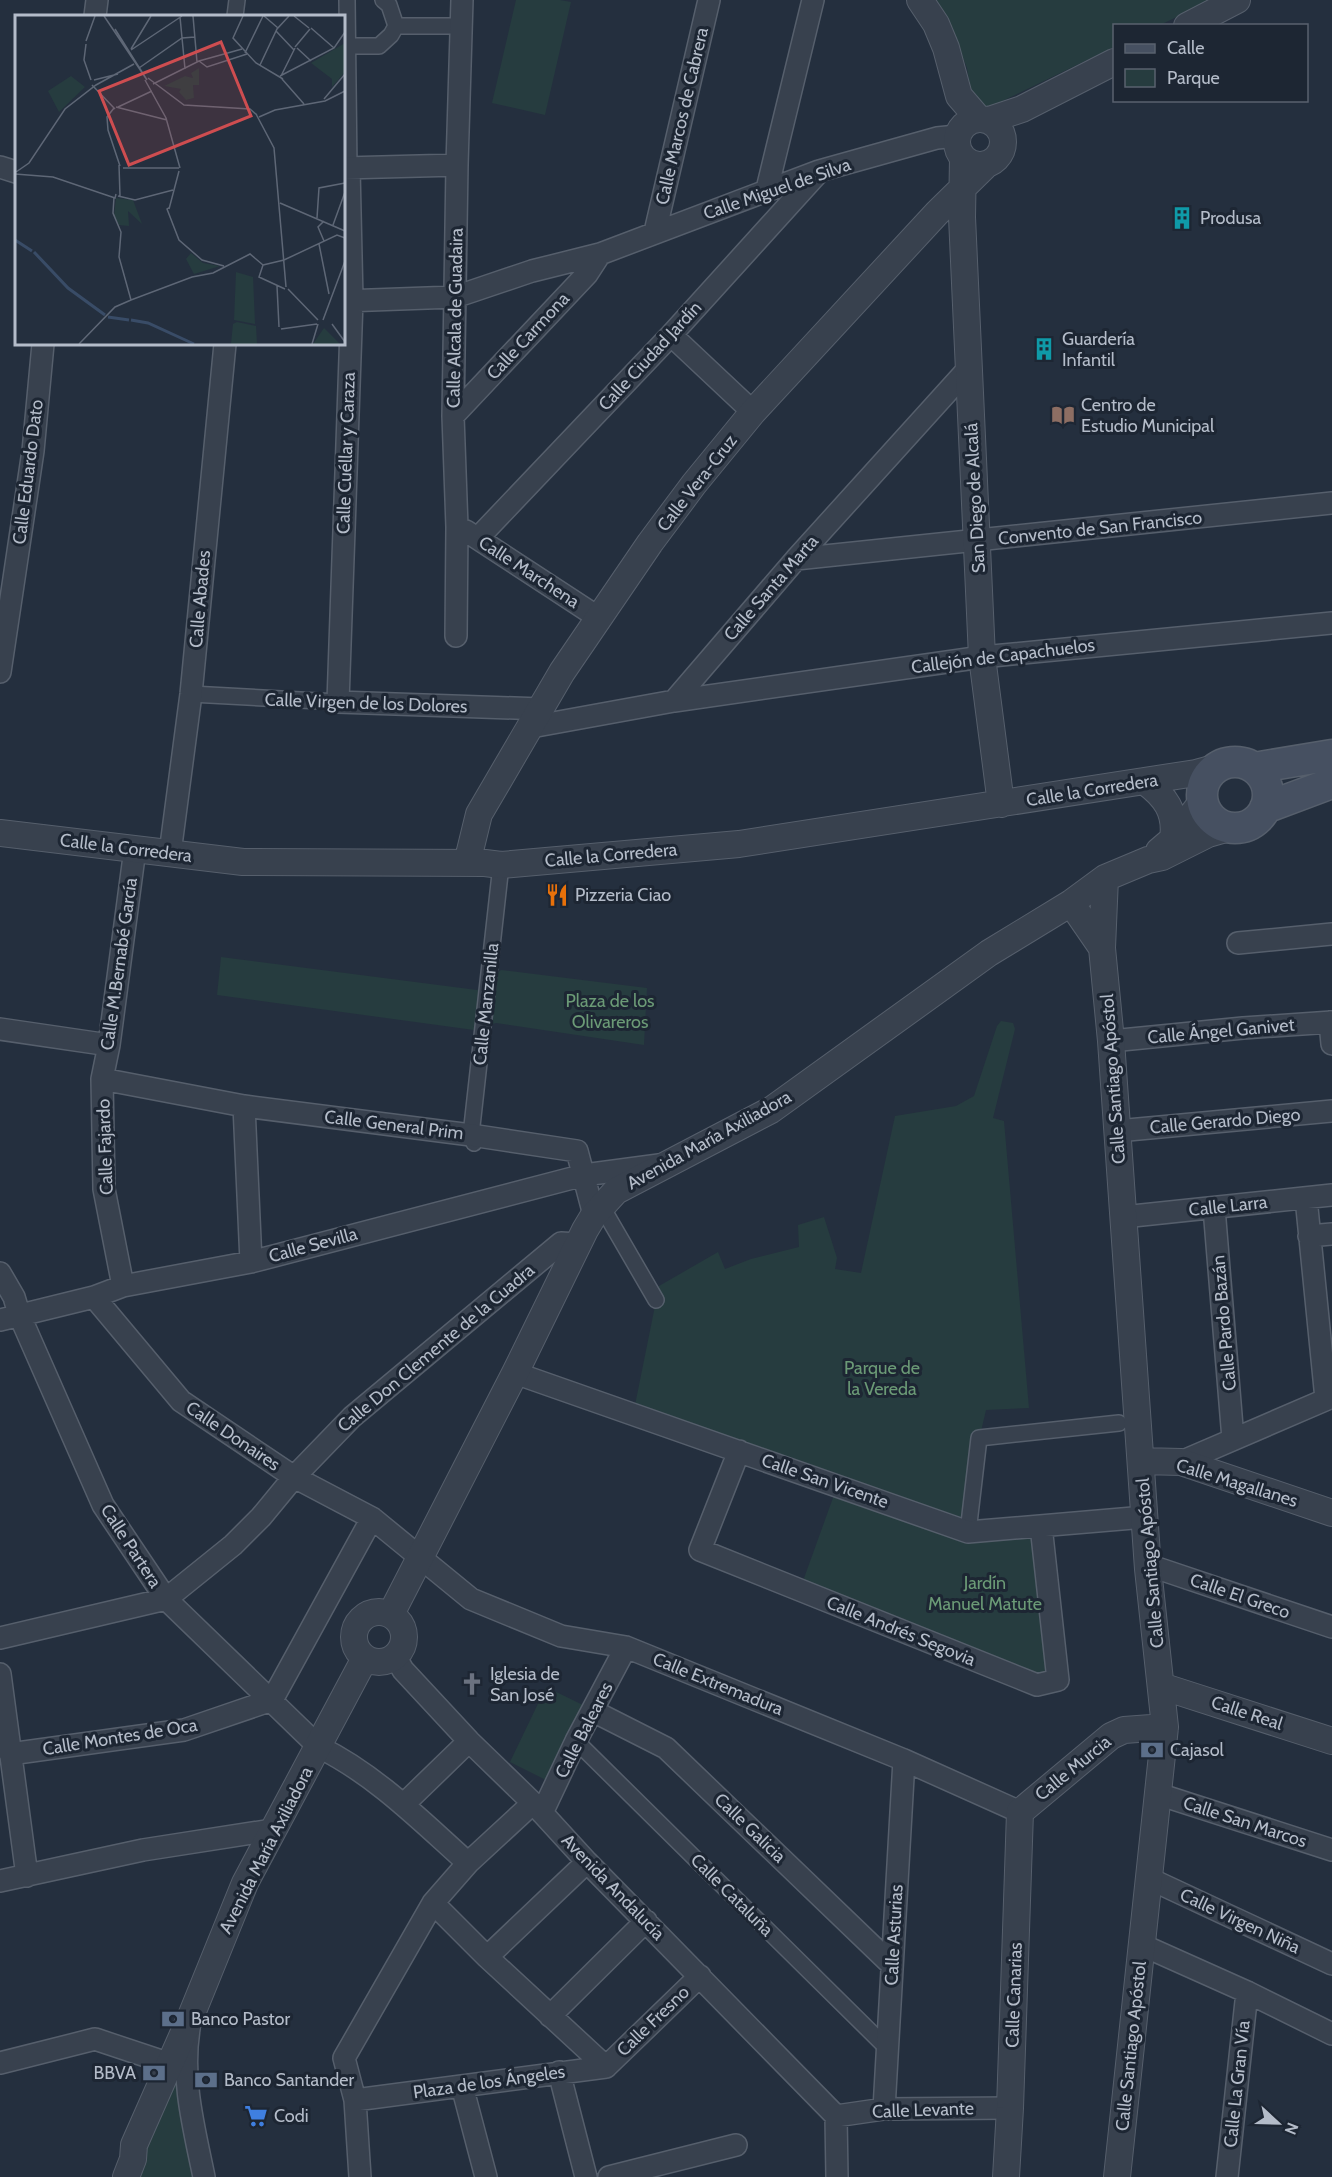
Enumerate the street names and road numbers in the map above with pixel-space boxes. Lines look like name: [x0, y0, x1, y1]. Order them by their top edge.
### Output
street label: Calle Marcos de Cabrera: [651, 25, 713, 207]
street label: Calle Miguel de Silva: [700, 153, 854, 225]
street label: Calle Alcala de Guadaira: [442, 227, 468, 408]
street label: Calle Carmona: [482, 288, 574, 384]
street label: Calle Ciudad Jardín: [594, 297, 706, 415]
street label: Calle Cuéllar y Caraza: [332, 371, 360, 534]
street label: Calle Eduardo Dato: [8, 398, 48, 546]
street label: San Diego de Alcalá: [960, 422, 990, 574]
street label: Calle Vera-Cruz: [652, 430, 742, 536]
street label: Convento de San Francisco: [997, 506, 1203, 550]
street label: Calle Santa Marta: [719, 530, 823, 645]
street label: Calle Marchena: [474, 531, 584, 613]
street label: Calle Abades: [185, 549, 215, 649]
street label: Callejón de Capachuelos: [910, 634, 1096, 678]
street label: Calle Virgen de los Dolores: [264, 688, 468, 718]
street label: Calle la Corredera: [1025, 769, 1160, 811]
street label: Calle la Corredera: [59, 829, 194, 867]
street label: Calle la Corredera: [544, 838, 678, 872]
street label: Calle M.Bernabé García: [96, 876, 142, 1052]
street label: Calle Manzanilla: [469, 941, 503, 1066]
street label: Calle Santiago Apóstol: [1096, 992, 1130, 1165]
street label: Calle Ángel Ganivet: [1147, 1014, 1295, 1048]
street label: Avenida María Axiliadora: [623, 1085, 795, 1194]
street label: Calle Fajardo: [92, 1098, 118, 1195]
street label: Calle Gerardo Diego: [1149, 1103, 1301, 1139]
street label: Calle General Prim: [323, 1106, 465, 1144]
street label: Calle Larra: [1188, 1191, 1269, 1221]
street label: Calle Sevilla: [266, 1223, 360, 1267]
street label: Calle Pardo Bazán: [1207, 1254, 1241, 1392]
street label: Calle Don Clemente de la Cuadra: [333, 1259, 539, 1437]
street label: Calle Donaires: [182, 1396, 284, 1476]
street label: Calle San Vicente: [759, 1449, 891, 1513]
street label: Calle Magallanes: [1174, 1454, 1300, 1512]
street label: Calle Santiago Apóstol: [1132, 1476, 1168, 1649]
street label: Calle Partera: [96, 1500, 166, 1592]
street label: Calle El Greco: [1187, 1569, 1293, 1623]
street label: Calle Andrés Segovia: [823, 1591, 979, 1671]
street label: Calle Extremadura: [650, 1648, 787, 1720]
street label: Calle Baleares: [550, 1678, 618, 1782]
street label: Calle Real: [1208, 1691, 1286, 1735]
street label: Calle Montes de Oca: [41, 1714, 199, 1760]
street label: Calle Murcia: [1031, 1730, 1116, 1805]
street label: Avenida María Axiliadora: [214, 1762, 318, 1937]
street label: Calle Galicia: [710, 1789, 791, 1868]
street label: Calle San Marcos: [1180, 1792, 1310, 1852]
street label: Avenida Andalucía: [557, 1829, 669, 1945]
street label: Calle Cataluña: [686, 1849, 778, 1941]
street label: Calle Asturias: [880, 1884, 908, 1986]
street label: Calle Virgen Niña: [1176, 1884, 1304, 1959]
street label: Calle Canarias: [1001, 1942, 1027, 2048]
street label: Calle Santiago Apóstol: [1111, 1959, 1151, 2132]
street label: Calle Fresno: [612, 1981, 694, 2061]
street label: Calle La Gran Vía: [1219, 2019, 1255, 2149]
street label: Plaza de los Ángeles: [412, 2060, 566, 2104]
street label: Calle Levante: [872, 2097, 974, 2123]

